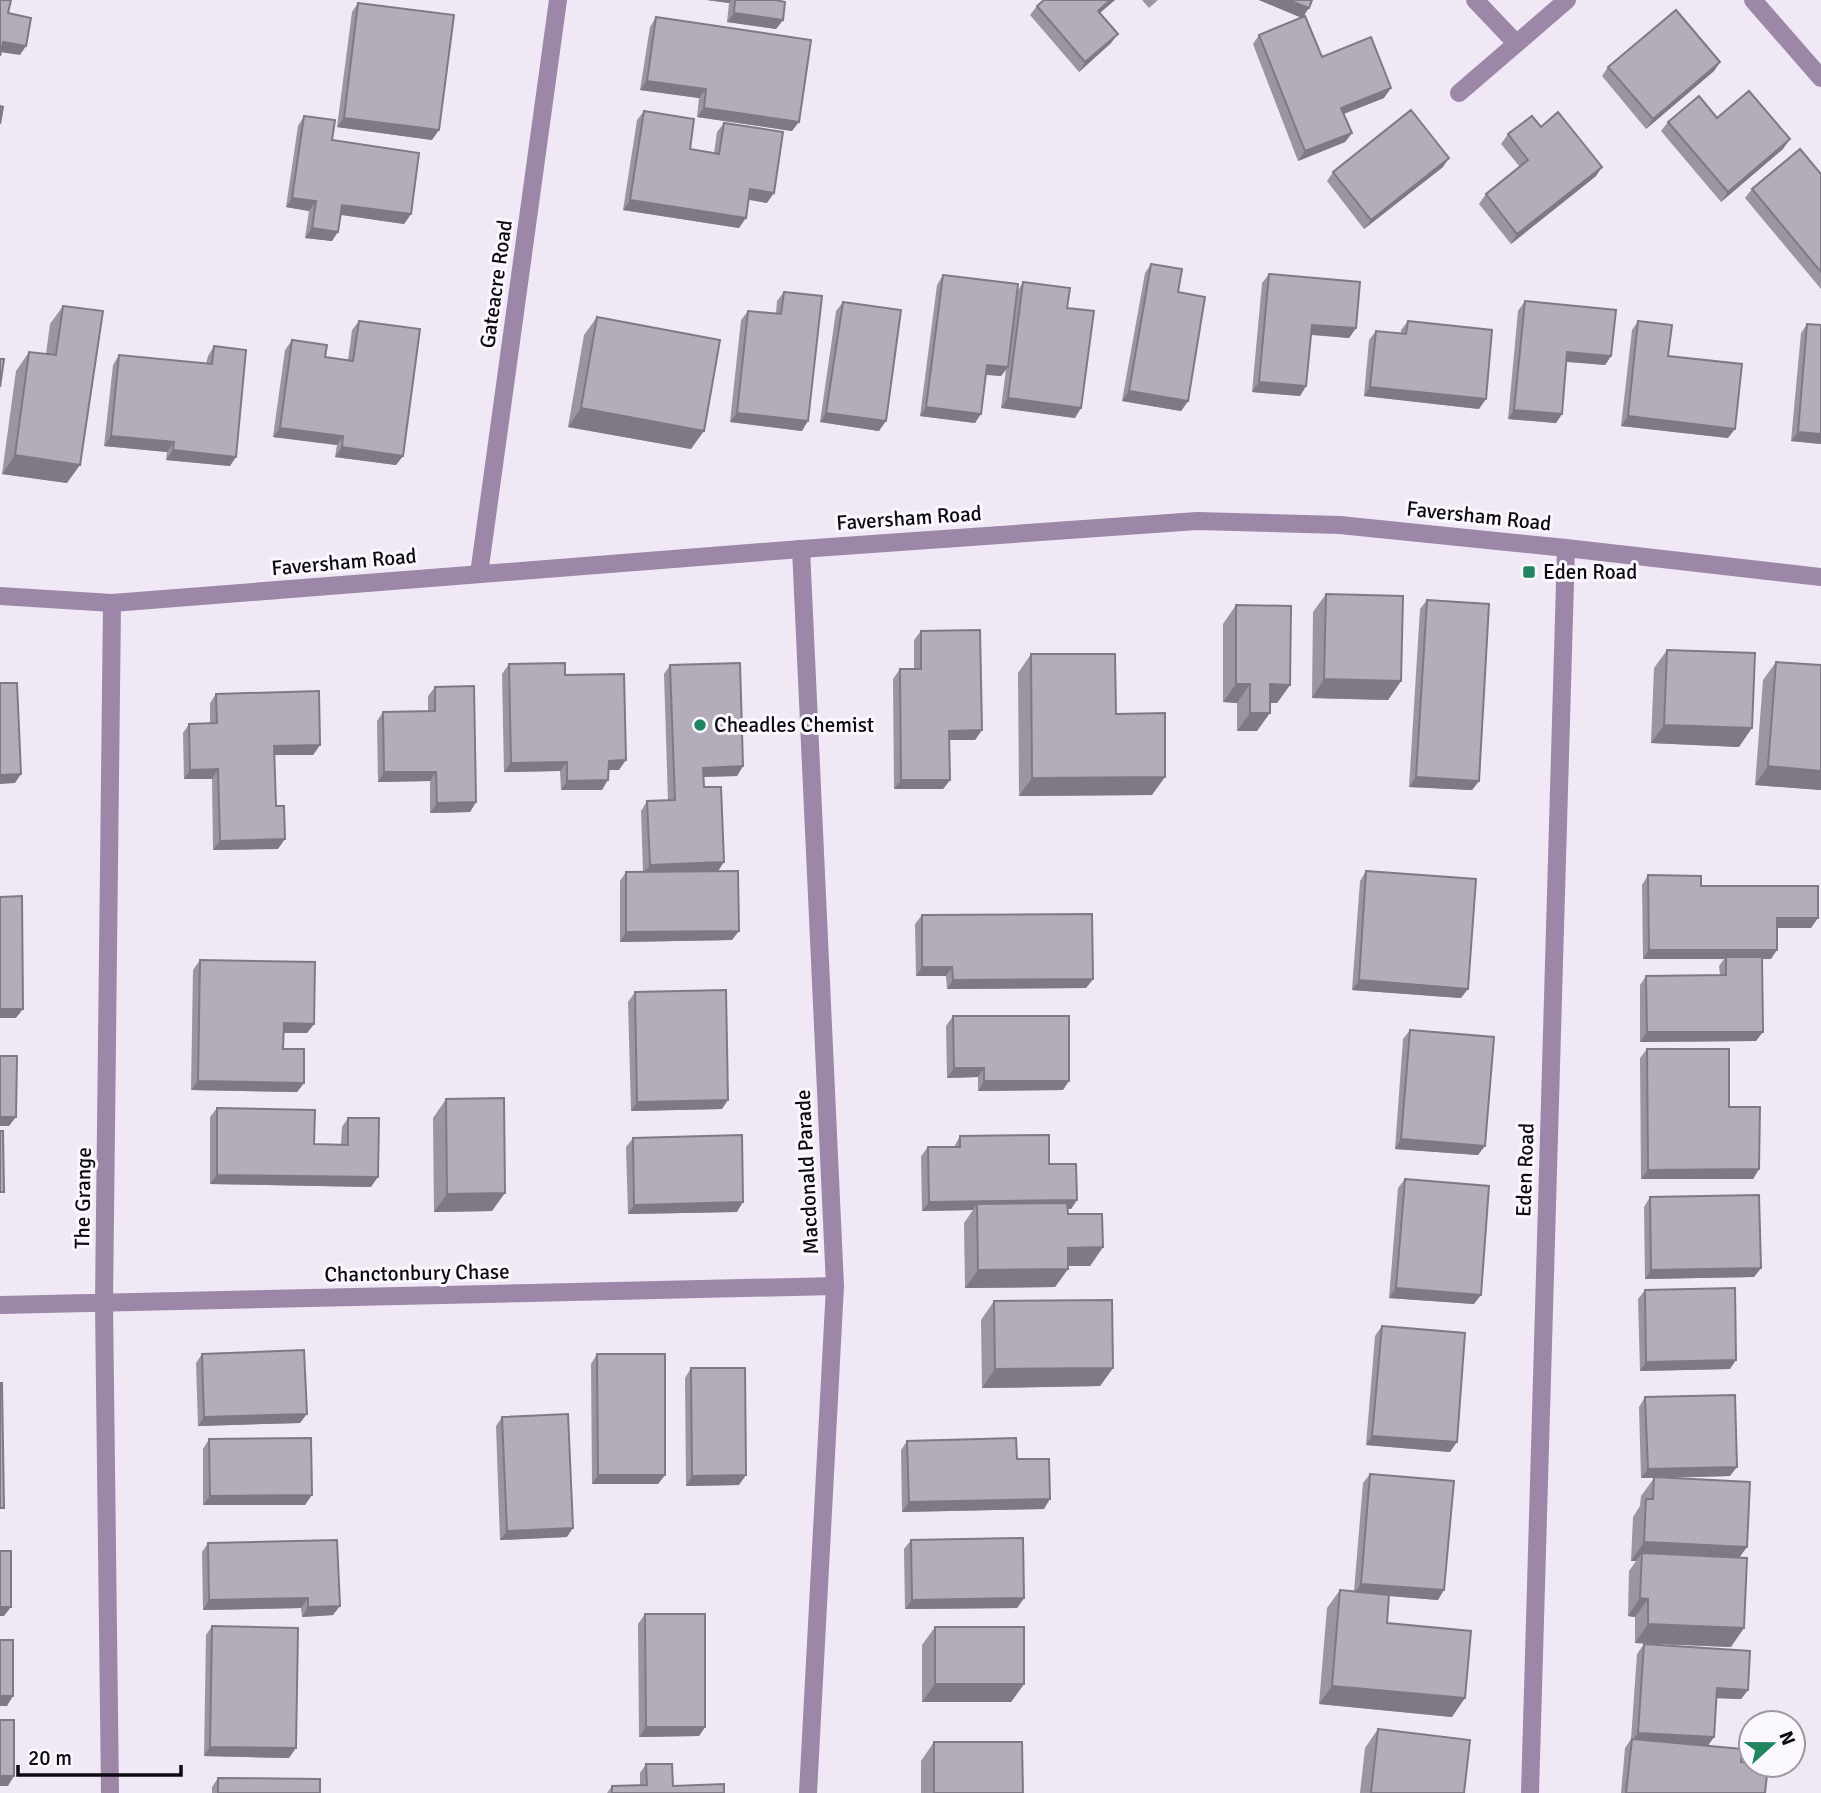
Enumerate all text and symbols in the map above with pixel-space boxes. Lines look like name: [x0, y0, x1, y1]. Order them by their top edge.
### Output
street label: Gateacre Road: [474, 218, 518, 350]
street label: Faversham Road: [1405, 495, 1553, 537]
street label: Faversham Road: [835, 500, 983, 536]
street label: Faversham Road: [270, 543, 418, 581]
place label: Eden Road: [1543, 559, 1637, 585]
marker: Eden Road: [1521, 564, 1537, 580]
place label: Cheadles Chemist: [714, 712, 874, 738]
marker: Cheadles Chemist: [692, 717, 708, 733]
street label: Macdonald Parade: [790, 1089, 824, 1255]
street label: Eden Road: [1510, 1122, 1540, 1218]
street label: The Grange: [69, 1147, 97, 1249]
street label: Chanctonbury Chase: [324, 1258, 510, 1288]
north arrow: [1737, 1709, 1807, 1779]
text: N: [1773, 1728, 1801, 1749]
scale bar: [18, 1734, 180, 1778]
text: 20 m: [28, 1745, 72, 1771]

